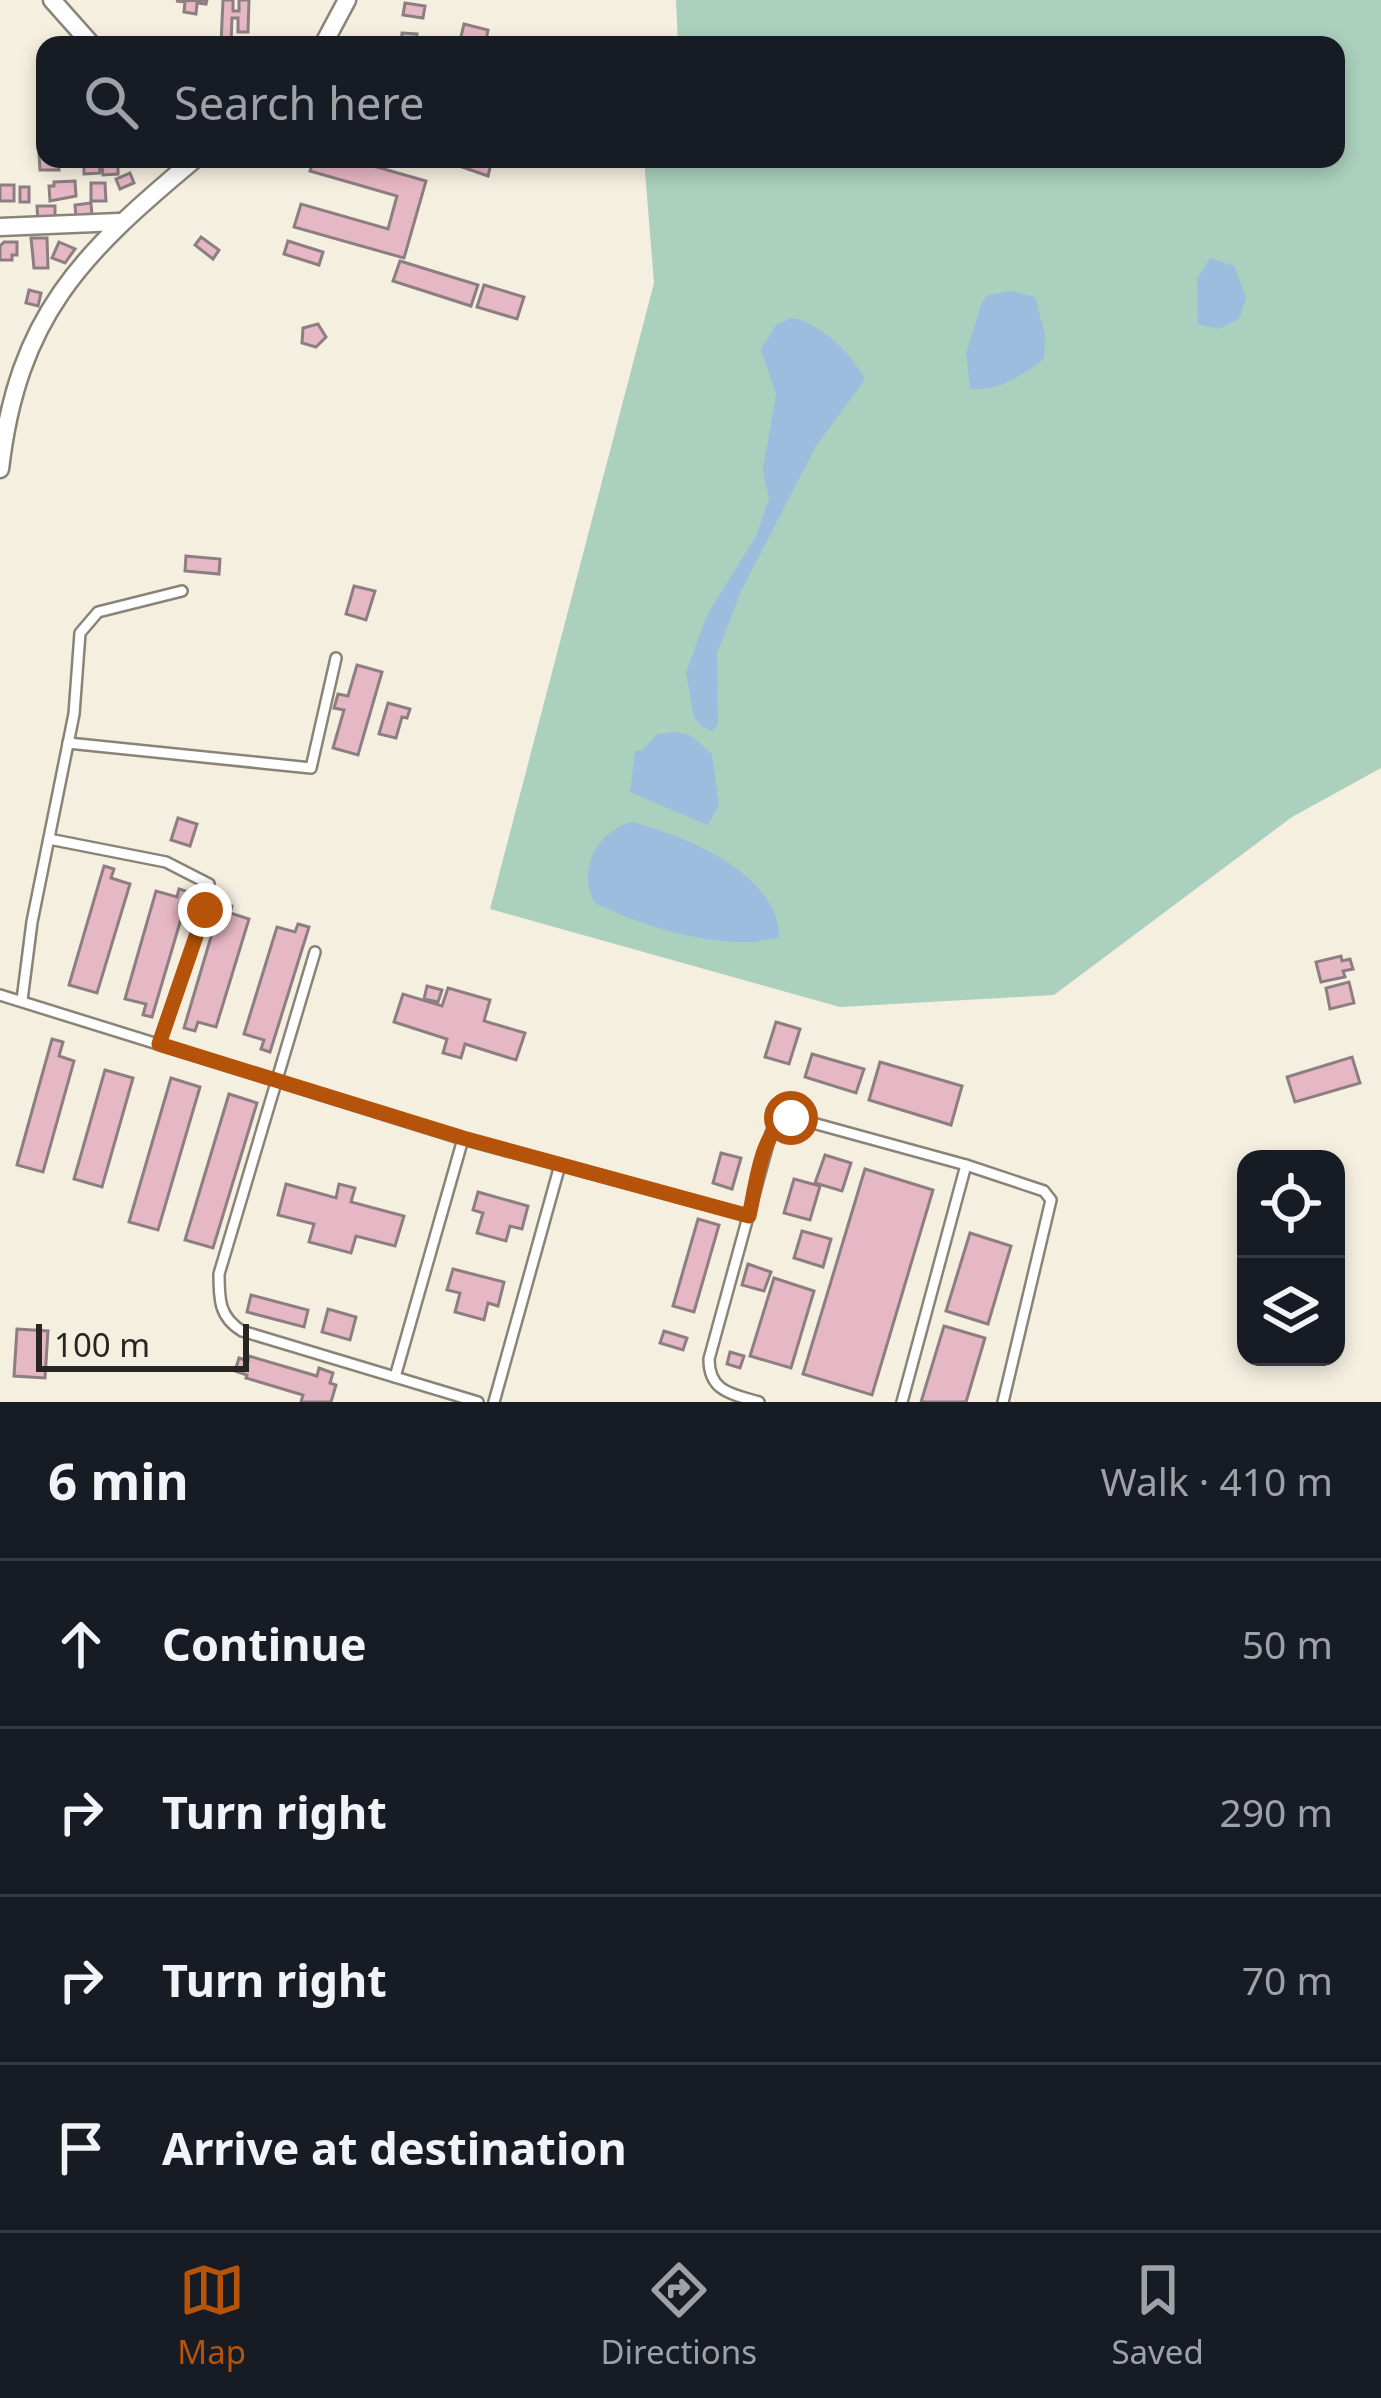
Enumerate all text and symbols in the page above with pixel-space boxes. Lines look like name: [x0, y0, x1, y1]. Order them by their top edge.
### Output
search box: [36, 36, 1345, 168]
icon: search: [78, 69, 144, 135]
text: Search here: [174, 72, 424, 133]
route end: [178, 883, 232, 937]
route start: [764, 1091, 818, 1145]
map controls: [1237, 1150, 1345, 1366]
button: locate: [1237, 1150, 1345, 1258]
button: layers: [1237, 1258, 1345, 1366]
scale bar: [36, 1318, 249, 1371]
text: 100 m: [54, 1322, 150, 1367]
text: 6 min: [48, 1445, 189, 1515]
text: Walk · 410 m: [1100, 1454, 1333, 1507]
icon: ahead: [48, 1611, 114, 1677]
text: Continue: [162, 1613, 367, 1674]
text: 50 m: [1242, 1617, 1333, 1670]
icon: right: [48, 1779, 114, 1845]
text: Turn right: [162, 1781, 387, 1842]
text: 290 m: [1219, 1785, 1333, 1838]
icon: right: [48, 1947, 114, 2013]
text: Turn right: [162, 1949, 387, 2010]
text: 70 m: [1242, 1953, 1333, 2006]
icon: arrive: [48, 2115, 114, 2181]
text: Arrive at destination: [162, 2117, 627, 2178]
tab: Map: [177, 2257, 246, 2374]
tab: Directions: [600, 2257, 757, 2374]
tab: Saved: [1111, 2257, 1204, 2374]

